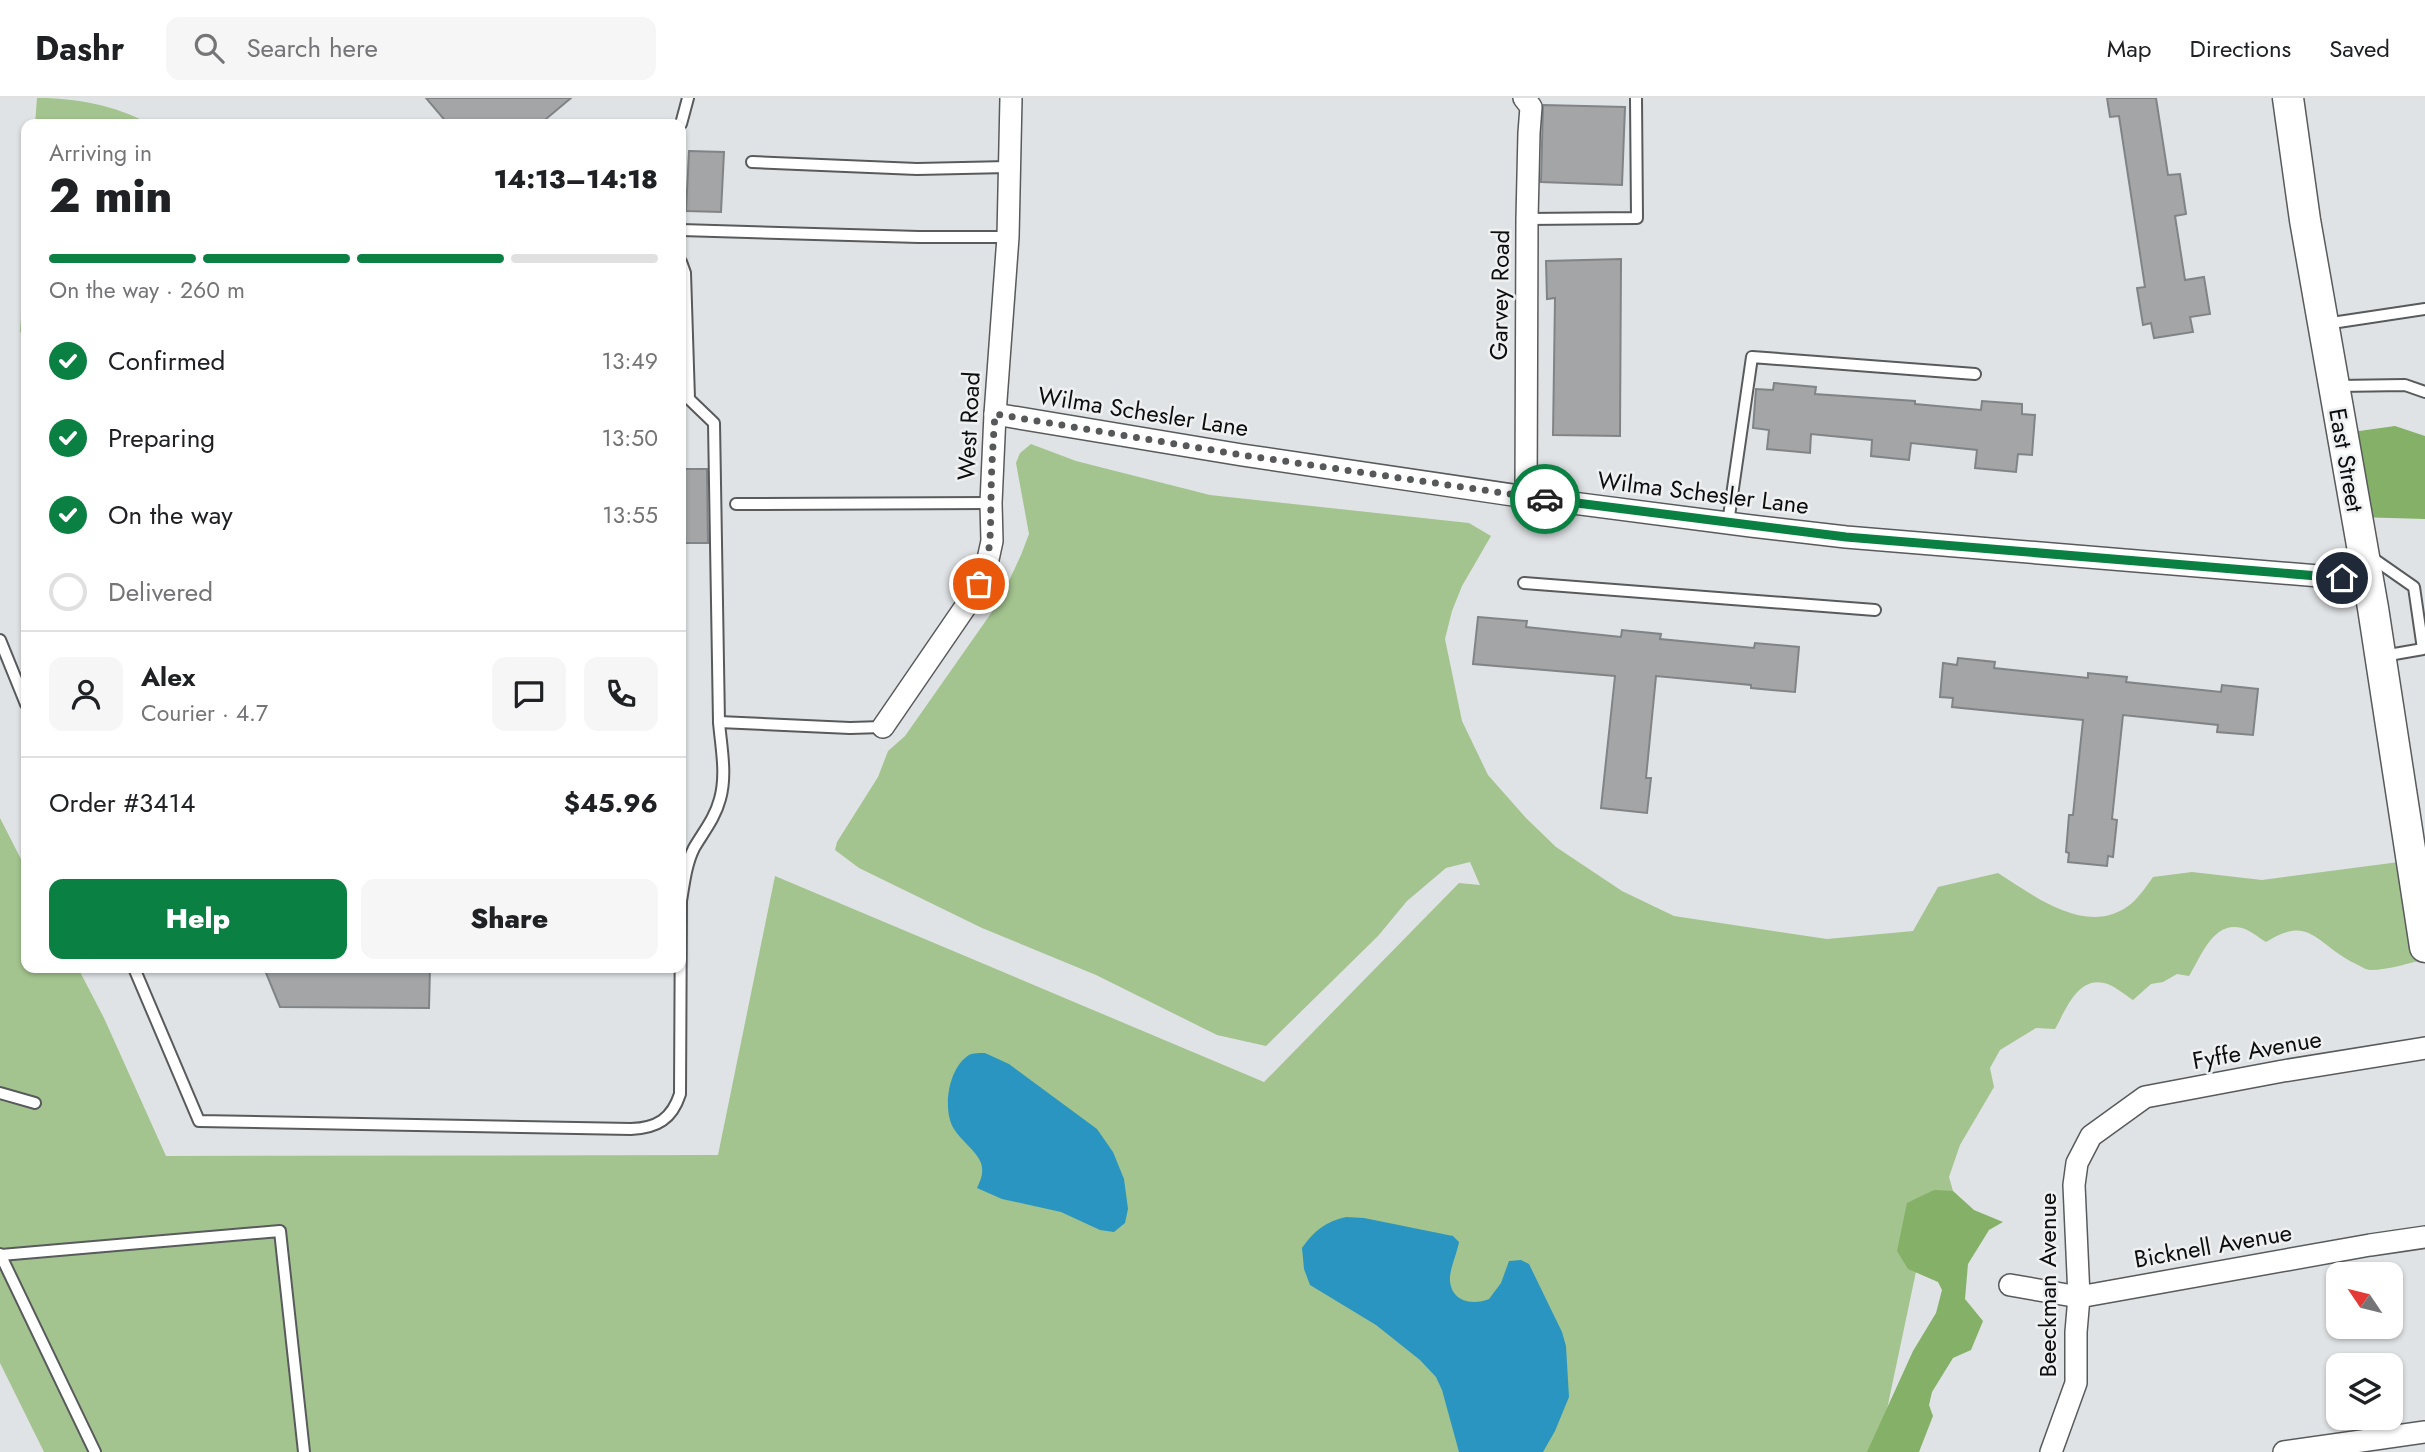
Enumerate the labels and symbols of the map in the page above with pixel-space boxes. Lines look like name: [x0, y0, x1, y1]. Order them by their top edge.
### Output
street label: Garvey Road: [1481, 229, 1518, 361]
street label: West Road: [948, 371, 989, 481]
street label: Wilma Schesler Lane: [1035, 378, 1251, 445]
street label: East Street: [2320, 405, 2373, 515]
street label: Wilma Schesler Lane: [1595, 462, 1811, 523]
courier: [1510, 464, 1580, 534]
pin: [2312, 548, 2372, 608]
pin: [949, 554, 1009, 614]
street label: Fyffe Avenue: [2190, 1021, 2324, 1078]
street label: Beeckman Avenue: [2030, 1193, 2065, 1377]
street label: Bicknell Avenue: [2131, 1214, 2295, 1277]
north arrow: [2326, 1262, 2403, 1339]

